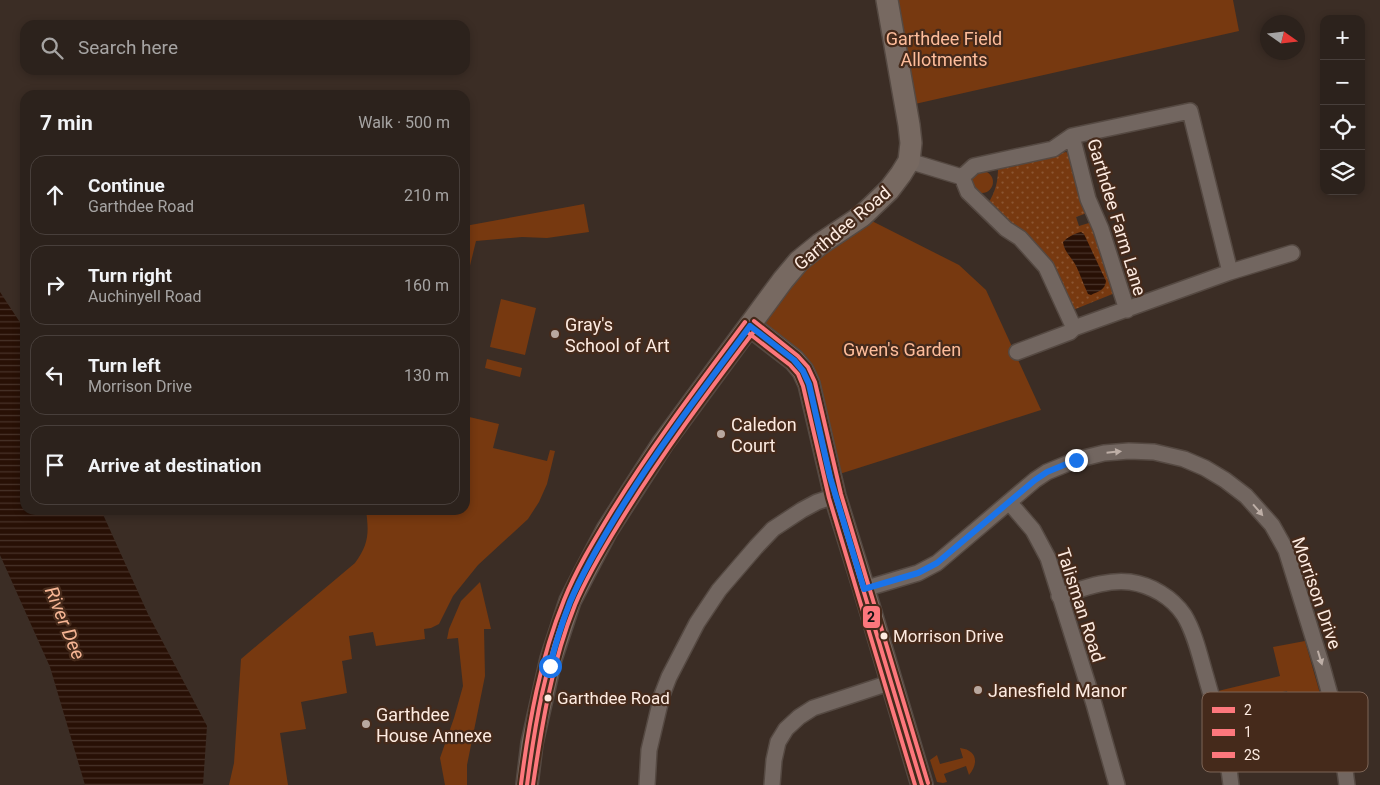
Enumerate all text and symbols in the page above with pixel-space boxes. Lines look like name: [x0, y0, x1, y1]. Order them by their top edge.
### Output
north arrow: [1260, 15, 1305, 60]
map controls: [1320, 15, 1365, 195]
button: +: [1320, 15, 1365, 60]
search box: [20, 20, 470, 75]
park label: Garthdee Field Allotments: [886, 28, 1002, 70]
icon: search: [38, 34, 66, 62]
text: Search here: [78, 36, 178, 59]
button: −: [1320, 60, 1365, 105]
button: locate: [1320, 105, 1365, 150]
text: 7 min: [40, 111, 93, 135]
text: Walk · 500 m: [358, 113, 450, 132]
street label: Garthdee Farm Lane: [1083, 136, 1151, 298]
button: layers: [1320, 150, 1365, 195]
text: Continue: [88, 174, 165, 197]
icon: ahead: [41, 181, 69, 209]
street label: Garthdee Road: [790, 182, 894, 274]
text: 210 m: [404, 186, 449, 205]
text: Garthdee Road: [88, 197, 194, 216]
text: Turn right: [88, 264, 172, 287]
icon: right: [41, 271, 69, 299]
text: 160 m: [404, 276, 449, 295]
text: Auchinyell Road: [88, 287, 202, 306]
place label: Gray's School of Art: [565, 314, 670, 356]
marker: Gray's School of Art: [549, 328, 561, 340]
park label: Gwen's Garden: [843, 339, 961, 360]
text: Turn left: [88, 354, 161, 377]
icon: left: [41, 361, 69, 389]
text: 130 m: [404, 366, 449, 385]
text: Morrison Drive: [88, 377, 192, 396]
place label: Caledon Court: [731, 414, 797, 456]
marker: Caledon Court: [715, 428, 727, 440]
one-way arrow: [1106, 448, 1122, 456]
route end: [1065, 449, 1088, 472]
icon: arrive: [41, 451, 69, 479]
text: Arrive at destination: [88, 454, 261, 477]
one-way arrow: [1253, 503, 1264, 516]
street label: Morrison Drive: [1288, 534, 1346, 652]
street label: Talisman Road: [1053, 545, 1109, 665]
water label: River Dee: [40, 583, 90, 663]
line badge: 2: [862, 605, 881, 629]
text: 2: [867, 609, 875, 625]
place label: Morrison Drive: [893, 626, 1003, 646]
marker: Morrison Drive: [879, 631, 889, 641]
one-way arrow: [1317, 651, 1325, 666]
route start: [539, 655, 562, 678]
place label: Janesfield Manor: [988, 680, 1127, 701]
marker: Janesfield Manor: [972, 684, 984, 696]
place label: Garthdee Road: [557, 688, 670, 708]
legend: [1202, 692, 1368, 772]
marker: Garthdee Road: [543, 693, 553, 703]
text: 2: [1244, 702, 1252, 718]
place label: Garthdee House Annexe: [376, 704, 492, 746]
marker: Garthdee House Annexe: [360, 718, 372, 730]
text: 1: [1244, 724, 1252, 740]
text: 2S: [1244, 747, 1260, 763]

